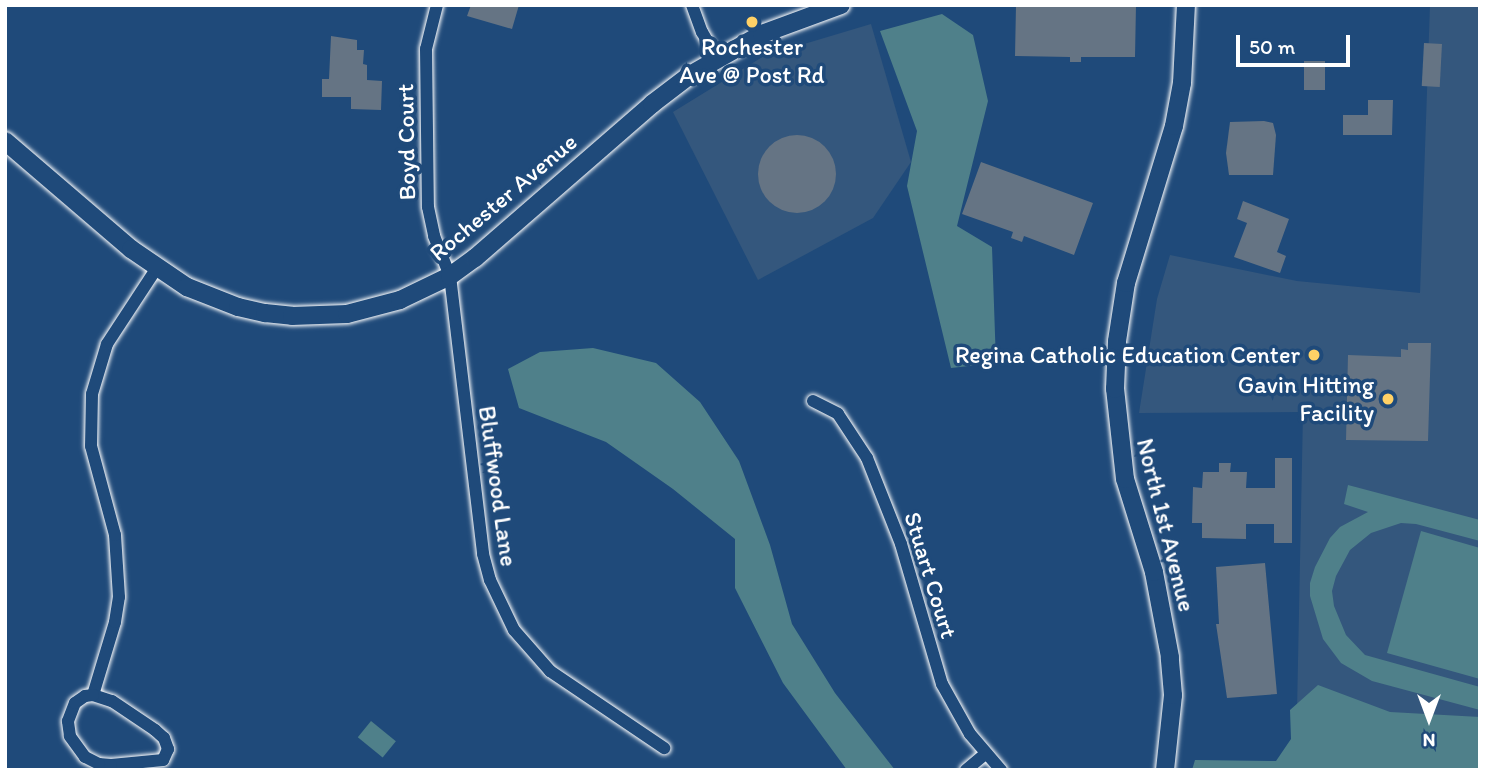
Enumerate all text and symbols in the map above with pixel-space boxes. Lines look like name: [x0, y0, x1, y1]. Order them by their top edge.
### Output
marker: Rochester Ave @ Post Rd: [744, 14, 760, 30]
scale bar: [1240, 21, 1354, 65]
place label: Rochester Ave @ Post Rd: [680, 33, 824, 89]
text: 50 m: [1249, 34, 1295, 59]
street label: Boyd Court: [391, 83, 421, 201]
street label: Rochester Avenue: [424, 127, 582, 267]
place label: Regina Catholic Education Center: [955, 341, 1300, 369]
marker: Regina Catholic Education Center: [1306, 347, 1322, 363]
place label: Gavin Hitting Facility: [1238, 371, 1374, 427]
marker: Gavin Hitting Facility: [1380, 391, 1396, 407]
street label: Bluffwood Lane: [472, 404, 524, 568]
street label: North 1st Avenue: [1131, 436, 1201, 614]
street label: Stuart Court: [898, 508, 964, 642]
north arrow: [1394, 684, 1464, 754]
text: N: [1423, 729, 1435, 752]

